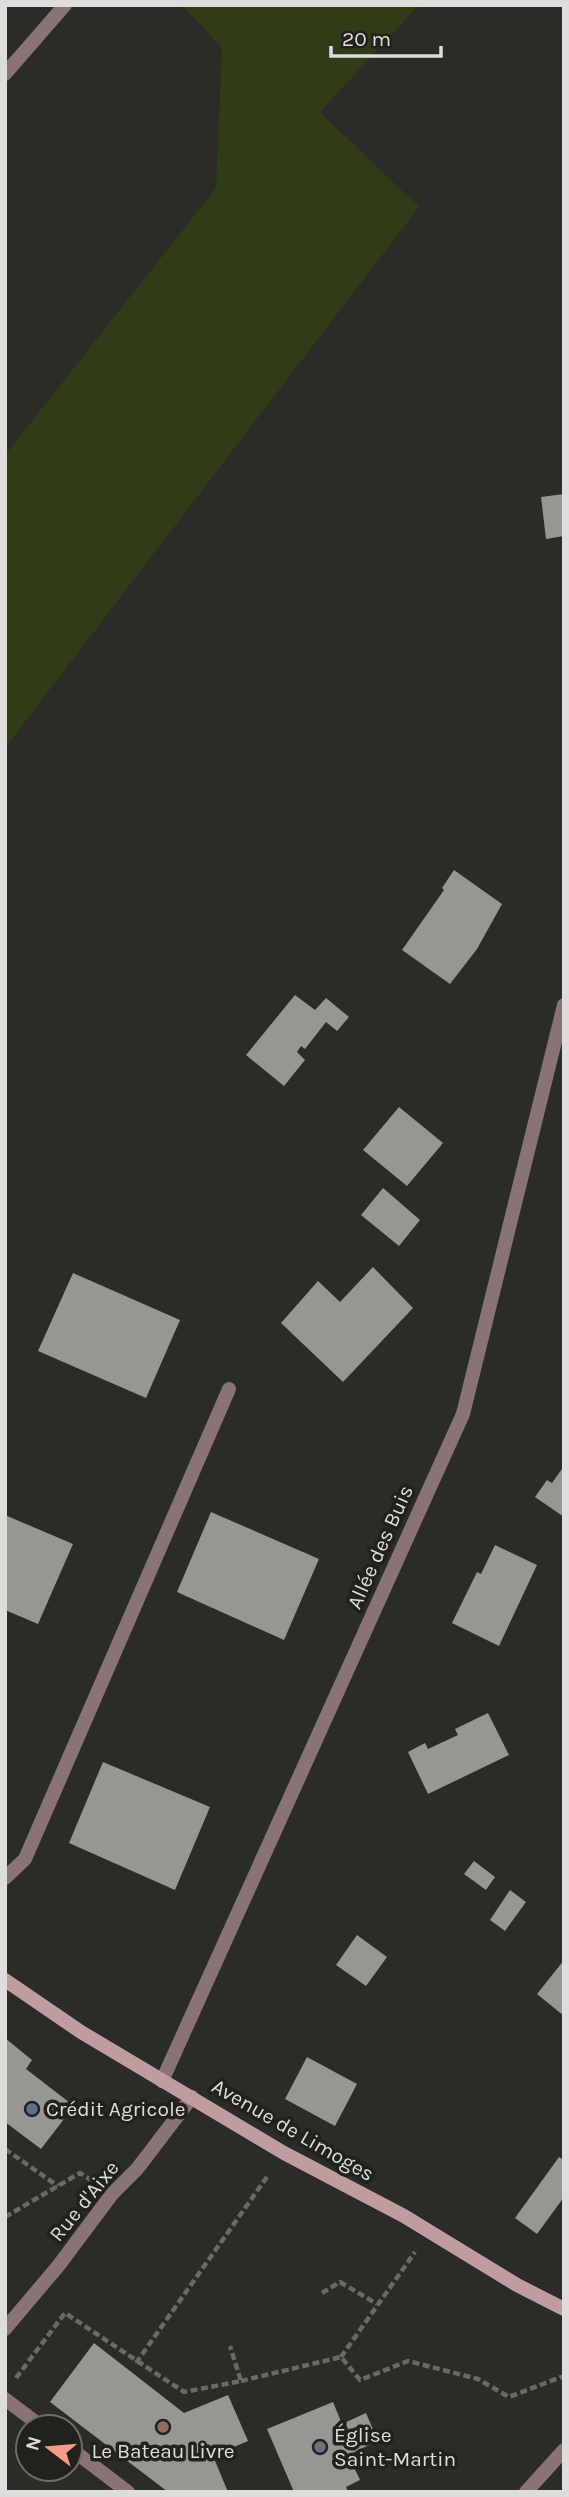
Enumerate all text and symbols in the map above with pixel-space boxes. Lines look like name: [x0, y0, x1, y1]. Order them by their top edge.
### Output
scale bar: [331, 14, 441, 58]
text: 20 m: [342, 27, 391, 51]
street label: Allée des Buis: [342, 1482, 418, 1612]
street label: Avenue de Limoges: [208, 2074, 378, 2186]
place label: Crédit Agricole: [46, 2097, 186, 2121]
marker: Crédit Agricole: [24, 2101, 40, 2117]
street label: Rue d'Aixe: [44, 2156, 124, 2246]
north arrow: [14, 2413, 84, 2483]
marker: Le Bateau Livre: [155, 2419, 171, 2435]
place label: Église Saint-Martin: [334, 2423, 456, 2471]
text: N: [21, 2434, 46, 2453]
place label: Le Bateau Livre: [91, 2439, 235, 2463]
marker: Église Saint-Martin: [312, 2439, 328, 2455]

